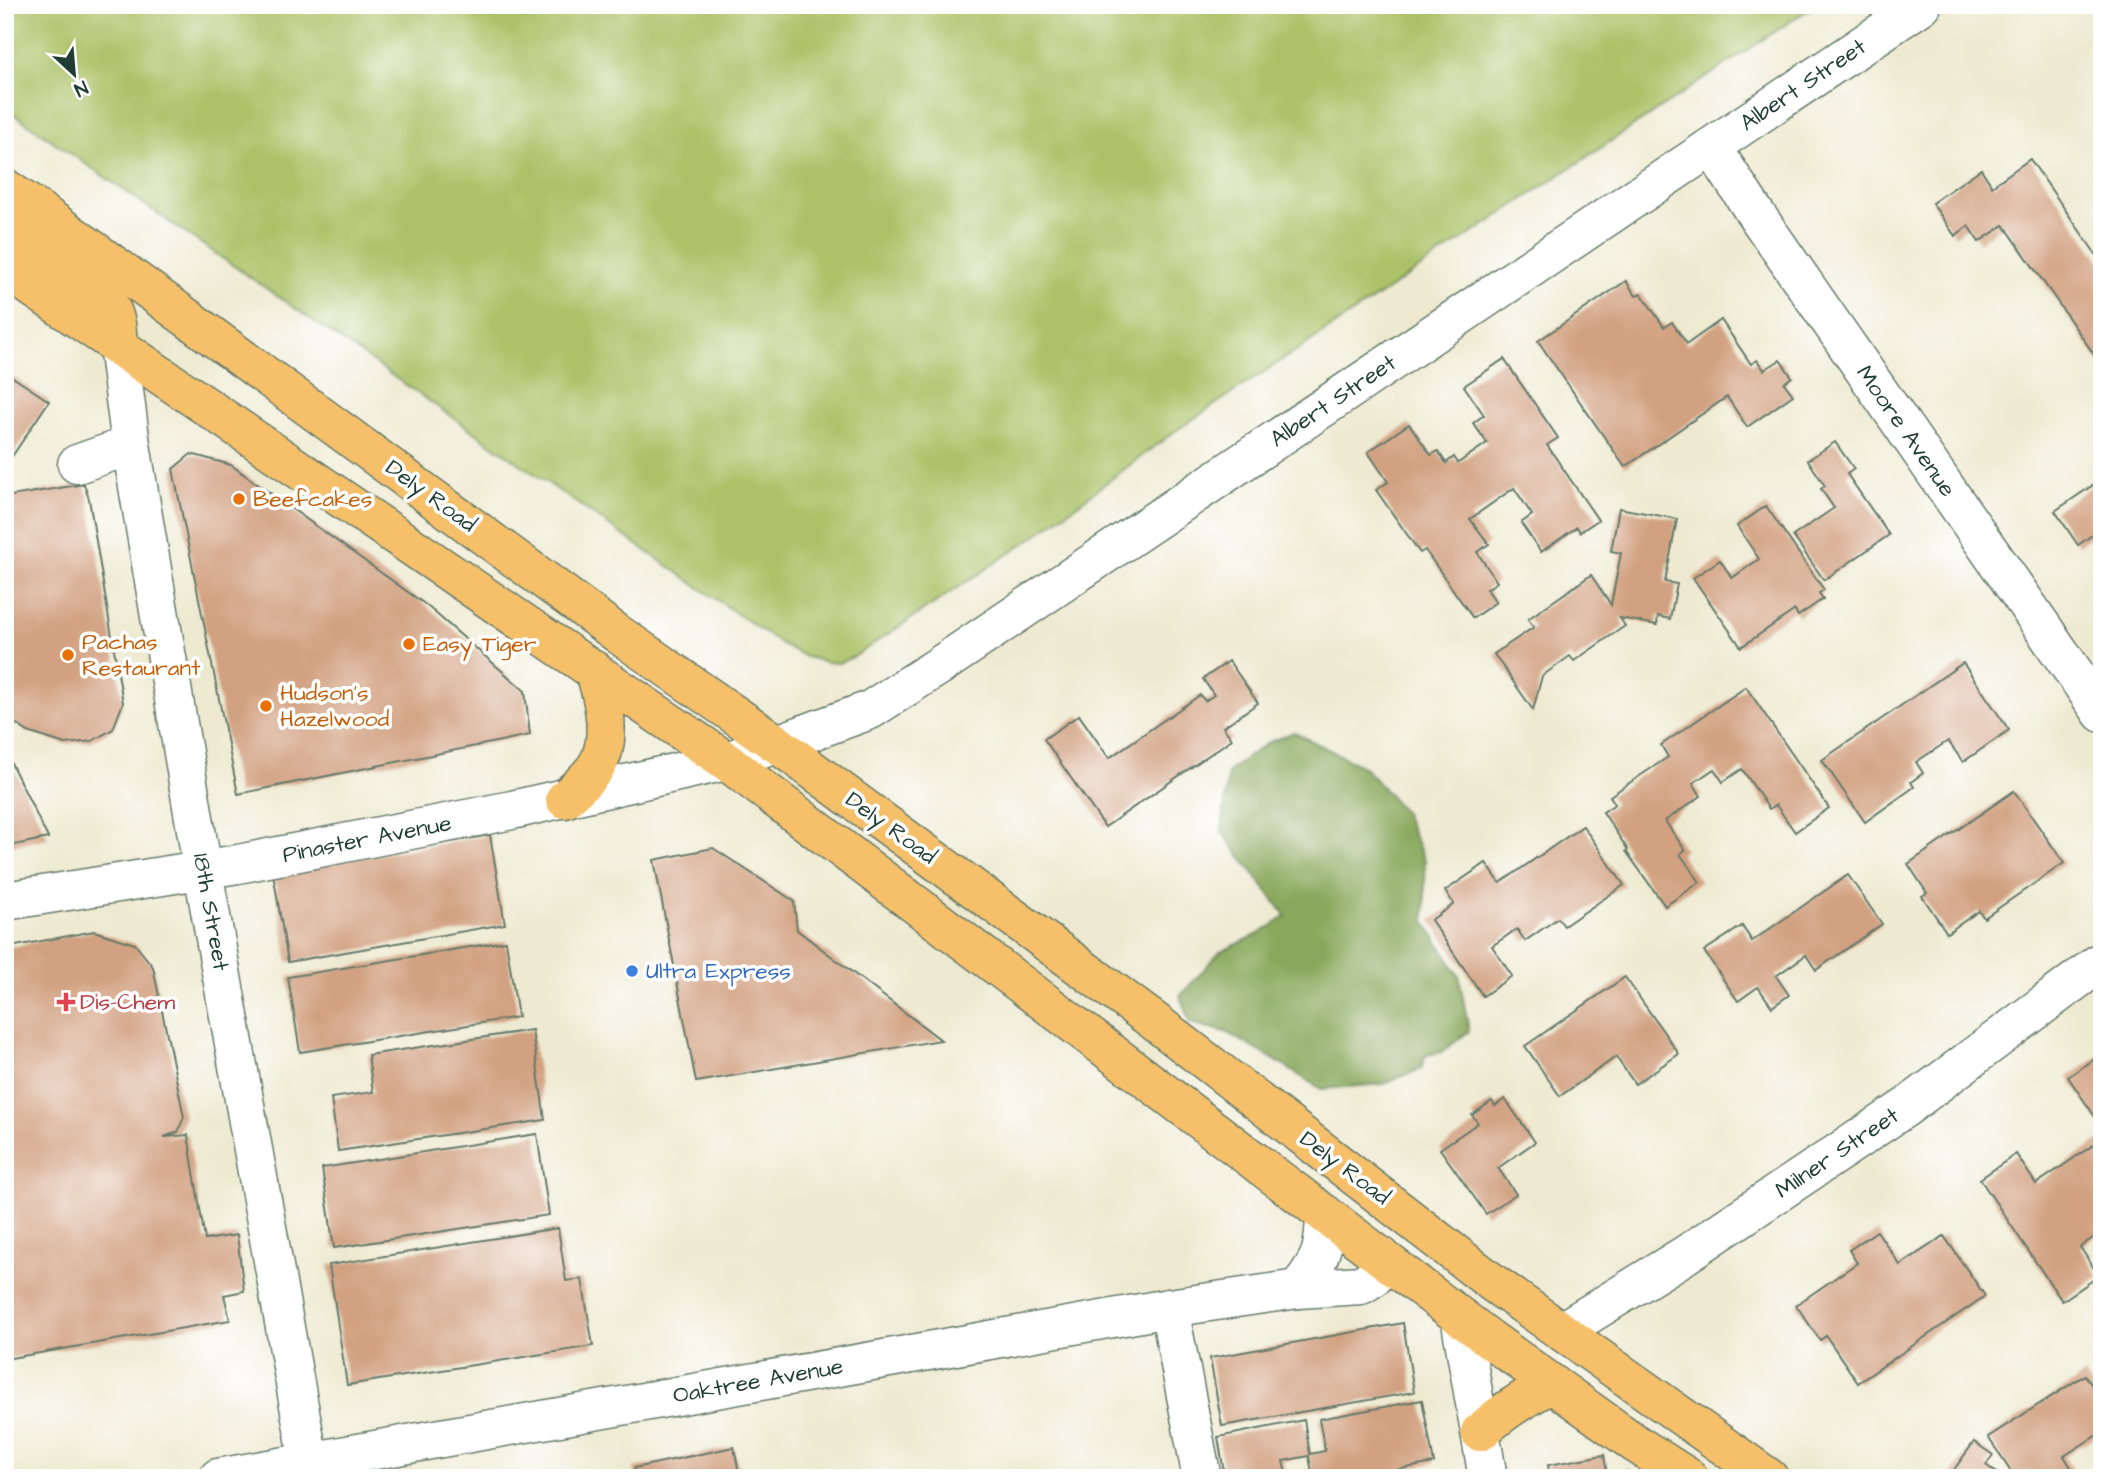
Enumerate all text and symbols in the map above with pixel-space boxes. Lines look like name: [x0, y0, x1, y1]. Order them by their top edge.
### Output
street label: Albert Street: [1734, 31, 1873, 139]
north arrow: [38, 38, 108, 108]
text: N: [69, 73, 92, 103]
street label: Albert Street: [1264, 347, 1403, 455]
street label: Moore Avenue: [1849, 359, 1963, 503]
street label: Dely Road: [378, 452, 483, 541]
place label: Beefcakes: [253, 483, 372, 515]
marker: Beefcakes: [231, 491, 247, 507]
place label: Pachas Restaurant: [82, 626, 201, 684]
place label: Easy Tiger: [423, 628, 537, 661]
marker: Easy Tiger: [401, 636, 417, 652]
marker: Pachas Restaurant: [60, 647, 76, 663]
place label: Hudson's Hazelwood: [280, 677, 390, 735]
marker: Hudson's Hazelwood: [258, 698, 274, 714]
street label: Dely Road: [838, 784, 943, 873]
street label: Pinaster Avenue: [280, 807, 454, 871]
street label: 18th Street: [185, 851, 237, 974]
place label: Ultra Express: [646, 955, 791, 987]
marker: Ultra Express: [624, 963, 640, 979]
place label: Dis-Chem: [80, 986, 175, 1018]
marker: Dis-Chem: [58, 994, 74, 1010]
street label: Milner Street: [1769, 1099, 1906, 1206]
street label: Dely Road: [1293, 1123, 1397, 1213]
street label: Oaktree Avenue: [670, 1350, 846, 1412]

